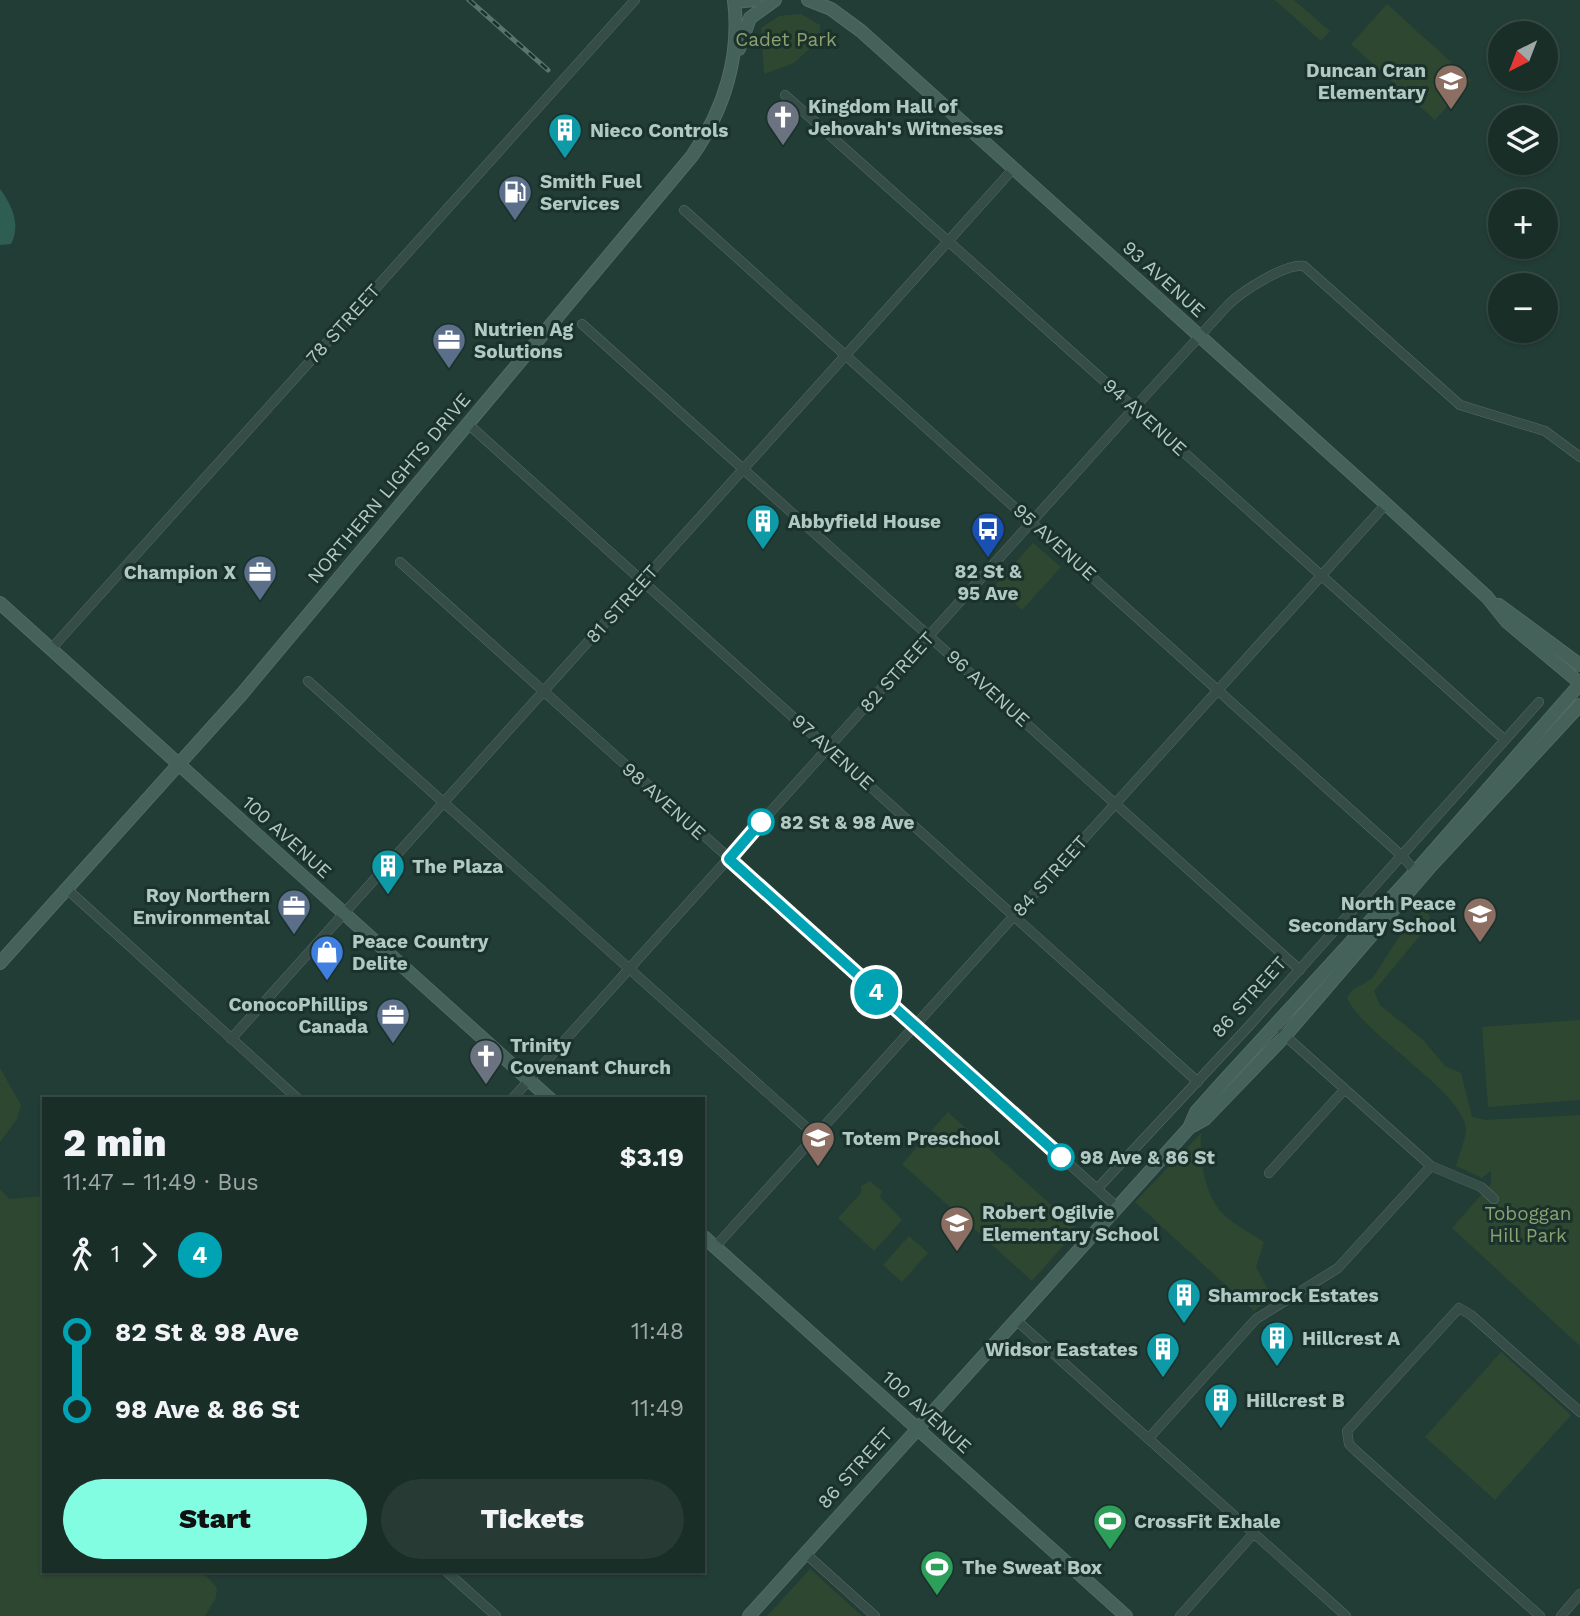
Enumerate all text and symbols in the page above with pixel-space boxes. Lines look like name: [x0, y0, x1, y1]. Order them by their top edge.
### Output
north arrow: [1488, 21, 1558, 91]
map controls: [1488, 21, 1558, 343]
park label: Cadet Park: [735, 28, 837, 51]
place label: Duncan Cran Elementary: [1306, 59, 1426, 104]
school or university icon: Duncan Cran Elementary: [1432, 62, 1470, 111]
place label: Kingdom Hall of Jehovah's Witnesses: [808, 95, 1003, 140]
church icon: Kingdom Hall of Jehovah's Witnesses: [764, 98, 802, 147]
button: layers: [1488, 105, 1558, 175]
building icon: Nieco Controls: [546, 111, 584, 160]
place label: Nieco Controls: [590, 119, 728, 142]
place label: Smith Fuel Services: [540, 170, 642, 215]
fuel station icon: Smith Fuel Services: [496, 173, 534, 222]
button: +: [1488, 189, 1558, 259]
street label: 93 AVENUE: [1118, 236, 1210, 322]
button: −: [1488, 273, 1558, 343]
street label: 78 STREET: [301, 279, 385, 369]
place label: Nutrien Ag Solutions: [474, 318, 573, 363]
office icon: Nutrien Ag Solutions: [430, 321, 468, 370]
street label: 94 AVENUE: [1099, 374, 1191, 460]
street label: NORTHERN LIGHTS DRIVE: [303, 388, 475, 588]
street label: 95 AVENUE: [1009, 499, 1101, 585]
building icon: Abbyfield House: [744, 502, 782, 551]
place label: Abbyfield House: [788, 510, 941, 533]
bus stop icon: 82 St & 95 Ave: [969, 510, 1007, 559]
office icon: Champion X: [241, 553, 279, 602]
street label: 81 STREET: [581, 560, 663, 648]
place label: 82 St & 95 Ave: [955, 560, 1022, 605]
place label: Champion X: [124, 561, 236, 584]
street label: 82 STREET: [855, 627, 939, 717]
street label: 96 AVENUE: [942, 645, 1034, 731]
street label: 97 AVENUE: [787, 709, 879, 795]
street label: 98 AVENUE: [617, 757, 711, 845]
street label: 100 AVENUE: [238, 791, 336, 883]
marker: 82 St & 98 Ave: [748, 809, 774, 835]
place label: 82 St & 98 Ave: [780, 811, 914, 834]
street label: 84 STREET: [1008, 831, 1092, 921]
building icon: The Plaza: [369, 847, 407, 896]
place label: The Plaza: [412, 855, 503, 878]
place label: Roy Northern Environmental: [133, 884, 271, 929]
office icon: Roy Northern Environmental: [275, 887, 313, 936]
place label: North Peace Secondary School: [1288, 892, 1457, 937]
school or university icon: North Peace Secondary School: [1461, 895, 1499, 944]
place label: Peace Country Delite: [352, 930, 489, 975]
shop icon: Peace Country Delite: [308, 933, 346, 982]
street label: 86 STREET: [1207, 952, 1291, 1042]
line badge: 4: [853, 969, 899, 1015]
text: 4: [868, 978, 884, 1006]
place label: ConocoPhillips Canada: [228, 993, 368, 1038]
office icon: ConocoPhillips Canada: [374, 996, 412, 1045]
place label: Trinity Covenant Church: [510, 1034, 671, 1079]
church icon: Trinity Covenant Church: [467, 1037, 505, 1086]
school or university icon: Totem Preschool: [799, 1119, 837, 1168]
text: 2 min: [63, 1121, 167, 1165]
place label: Totem Preschool: [842, 1127, 1001, 1150]
text: $3.19: [620, 1142, 684, 1172]
marker: 98 Ave & 86 St: [1048, 1144, 1074, 1170]
place label: 98 Ave & 86 St: [1080, 1146, 1215, 1169]
text: 11:47 – 11:49 · Bus: [63, 1169, 259, 1196]
place label: Robert Ogilvie Elementary School: [982, 1201, 1160, 1246]
park label: Toboggan Hill Park: [1485, 1202, 1571, 1247]
school or university icon: Robert Ogilvie Elementary School: [938, 1204, 976, 1253]
icon: walk: [63, 1236, 101, 1274]
icon: forward: [130, 1236, 168, 1274]
text: 1: [111, 1241, 120, 1268]
text: 4: [192, 1241, 208, 1269]
building icon: Shamrock Estates: [1165, 1276, 1203, 1325]
place label: Shamrock Estates: [1208, 1284, 1379, 1307]
text: 82 St & 98 Ave: [115, 1317, 299, 1347]
text: 11:48: [631, 1318, 684, 1345]
building icon: Hillcrest A: [1258, 1319, 1296, 1368]
place label: Hillcrest A: [1302, 1327, 1400, 1350]
building icon: Widsor Eastates: [1144, 1330, 1182, 1379]
place label: Widsor Eastates: [985, 1338, 1138, 1361]
street label: 100 AVENUE: [878, 1366, 976, 1458]
building icon: Hillcrest B: [1202, 1381, 1240, 1430]
place label: Hillcrest B: [1246, 1389, 1345, 1412]
text: 98 Ave & 86 St: [115, 1394, 299, 1424]
text: 11:49: [631, 1395, 684, 1422]
street label: 86 STREET: [813, 1423, 897, 1513]
button: Start: [63, 1479, 367, 1559]
button: Tickets: [381, 1479, 684, 1559]
sports icon: CrossFit Exhale: [1091, 1502, 1129, 1551]
place label: CrossFit Exhale: [1134, 1510, 1281, 1533]
sports icon: The Sweat Box: [918, 1548, 956, 1597]
place label: The Sweat Box: [962, 1556, 1103, 1579]

